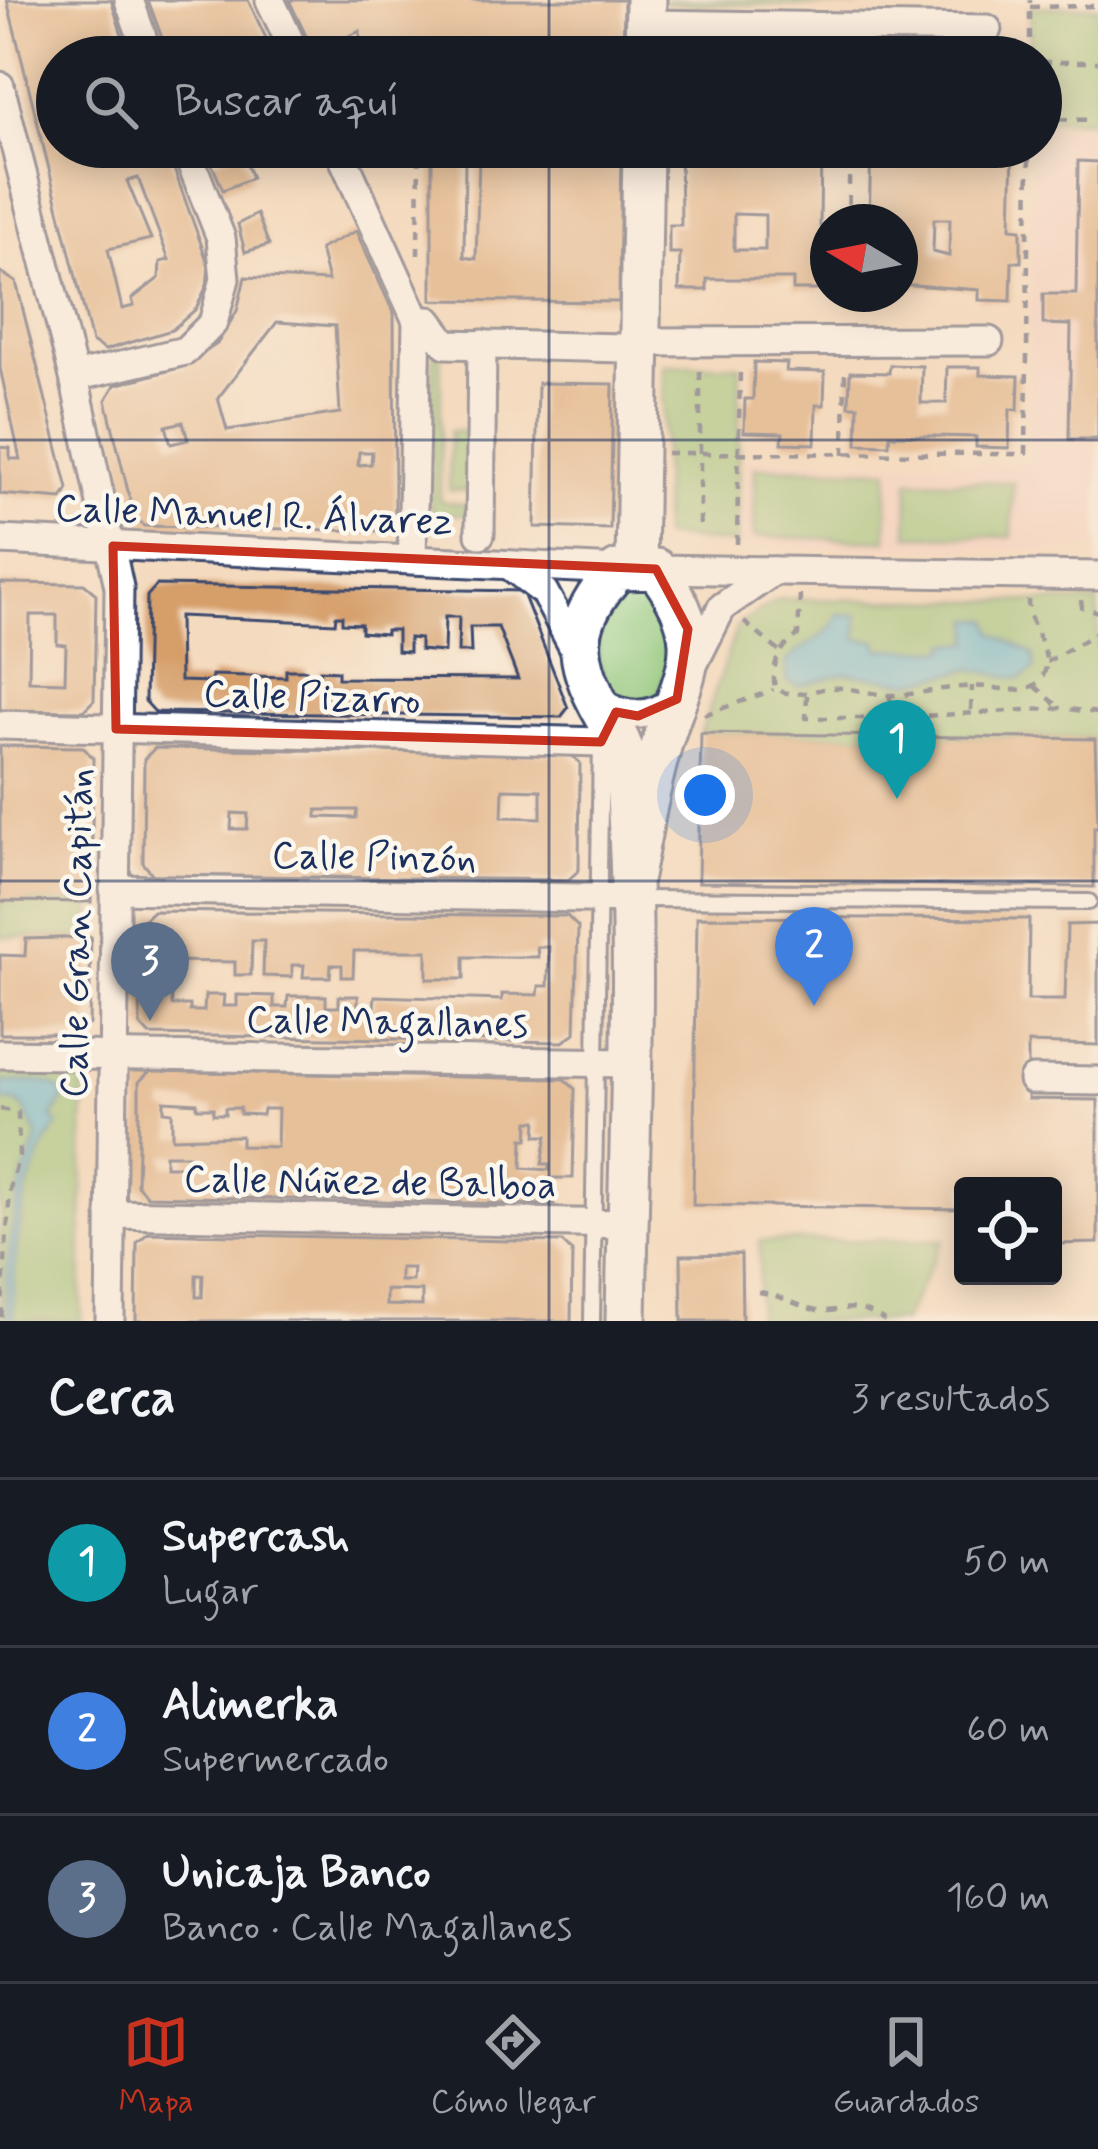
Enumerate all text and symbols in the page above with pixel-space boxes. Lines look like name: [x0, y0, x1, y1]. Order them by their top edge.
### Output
search box: [36, 36, 1062, 168]
icon: search: [78, 69, 144, 135]
text: Buscar aquí: [174, 73, 400, 132]
north arrow: [810, 204, 918, 312]
street label: Calle Manuel R. Álvarez: [54, 484, 454, 549]
street label: Calle Pizarro: [202, 669, 421, 728]
pin: 1: [858, 700, 936, 799]
your location: [675, 765, 735, 825]
street label: Calle Gran Capitán: [50, 768, 107, 1098]
street label: Calle Pinzón: [271, 831, 477, 886]
pin: 2: [775, 907, 853, 1006]
pin: 3: [111, 922, 189, 1021]
street label: Calle Magallanes: [245, 996, 529, 1054]
street label: Calle Núñez de Balboa: [183, 1155, 557, 1212]
map controls: [954, 1177, 1062, 1285]
button: locate: [954, 1177, 1062, 1285]
text: Cerca: [48, 1366, 176, 1432]
text: 3 resultados: [851, 1374, 1050, 1425]
text: Supercash: [162, 1508, 350, 1567]
text: 1: [78, 1537, 96, 1588]
text: 50 m: [963, 1537, 1050, 1588]
text: Lugar: [162, 1567, 258, 1618]
text: Alimerka: [162, 1676, 339, 1735]
text: 2: [77, 1705, 97, 1756]
text: 60 m: [966, 1705, 1050, 1756]
text: Supermercado: [162, 1735, 389, 1786]
text: Unicaja Banco: [162, 1844, 431, 1903]
text: 3: [78, 1873, 96, 1924]
text: 160 m: [946, 1873, 1050, 1924]
text: Banco · Calle Magallanes: [162, 1903, 572, 1954]
tab: Mapa: [118, 2009, 194, 2125]
tab: Cómo llegar: [431, 2009, 596, 2125]
tab: Guardados: [833, 2009, 980, 2125]

